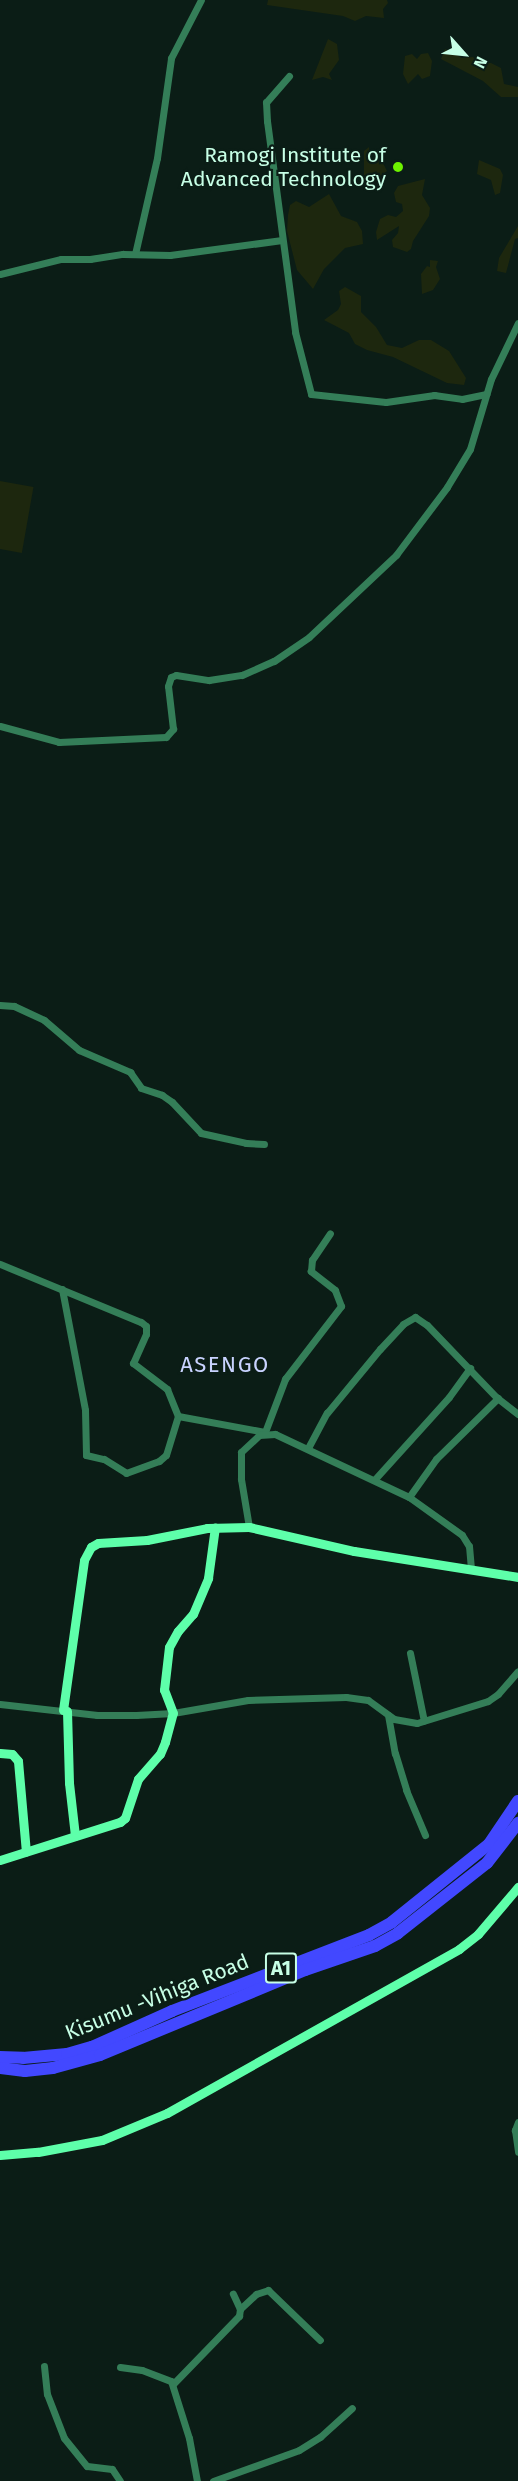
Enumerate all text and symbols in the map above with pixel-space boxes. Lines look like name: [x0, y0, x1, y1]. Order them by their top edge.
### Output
north arrow: [434, 24, 494, 84]
text: N: [470, 53, 491, 71]
place label: Ramogi Institute of Advanced Technology: [181, 142, 386, 192]
marker: Ramogi Institute of Advanced Technology: [391, 160, 405, 174]
district label: ASENGO: [180, 1352, 270, 1378]
street label: Kisumu -Vihiga Road: [62, 1949, 252, 2045]
road number: A1: [264, 1951, 298, 1985]

